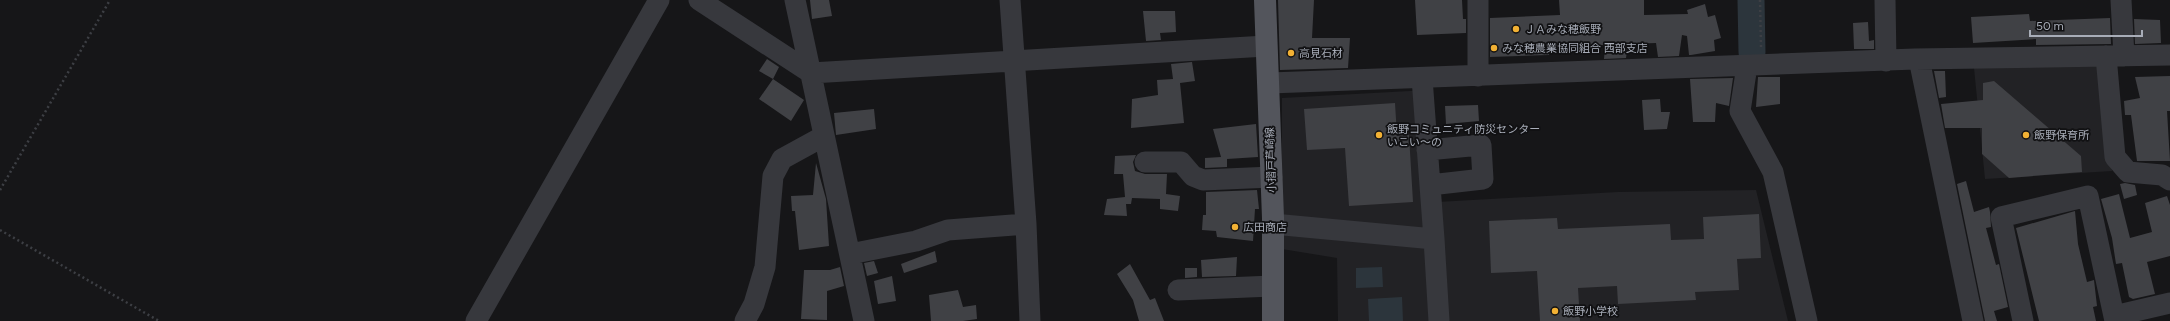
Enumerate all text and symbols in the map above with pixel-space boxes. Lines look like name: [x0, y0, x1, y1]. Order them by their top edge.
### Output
scale bar: [2030, 12, 2142, 38]
text: 50 m: [2036, 19, 2064, 33]
place label: ＪＡみな穂飯野: [1524, 23, 1601, 36]
marker: ＪＡみな穂飯野: [1511, 24, 1521, 34]
place label: みな穂農業協同組合 西部支店: [1502, 42, 1648, 55]
marker: みな穂農業協同組合 西部支店: [1489, 43, 1499, 53]
place label: 高見石材: [1299, 47, 1343, 60]
marker: 高見石材: [1286, 48, 1296, 58]
place label: 飯野コミュニティ防災センター いこい～の: [1387, 123, 1540, 149]
street label: 小摺戸芦崎線: [1263, 127, 1279, 193]
place label: 飯野保育所: [2034, 129, 2090, 142]
marker: 飯野コミュニティ防災センター いこい～の: [1374, 130, 1384, 140]
marker: 飯野保育所: [2021, 130, 2031, 140]
place label: 広田商店: [1243, 221, 1287, 234]
marker: 広田商店: [1230, 222, 1240, 232]
place label: 飯野小学校: [1563, 305, 1618, 318]
marker: 飯野小学校: [1550, 306, 1560, 316]

